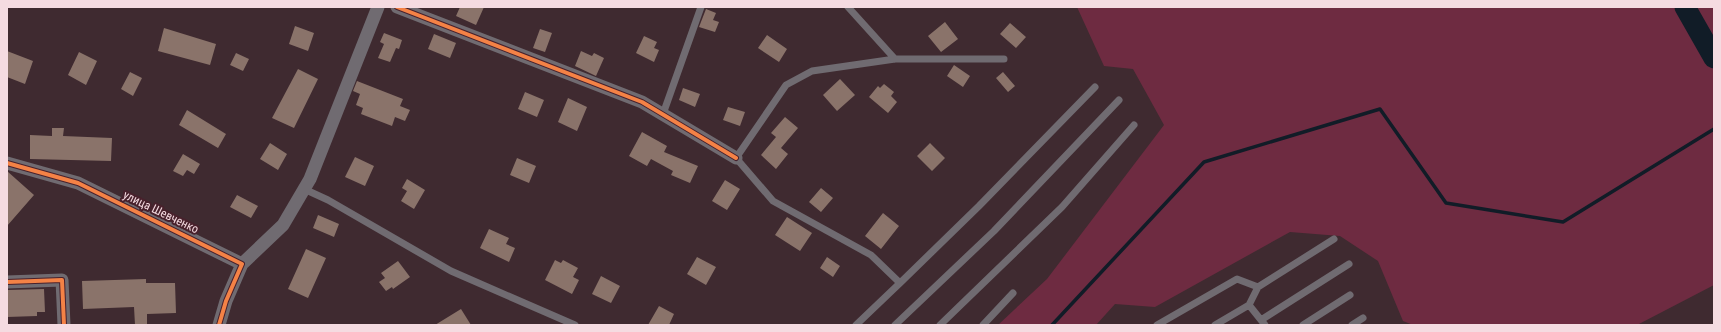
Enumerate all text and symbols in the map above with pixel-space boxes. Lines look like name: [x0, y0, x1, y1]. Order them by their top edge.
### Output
street label: улица Шевченко: [121, 188, 201, 236]

